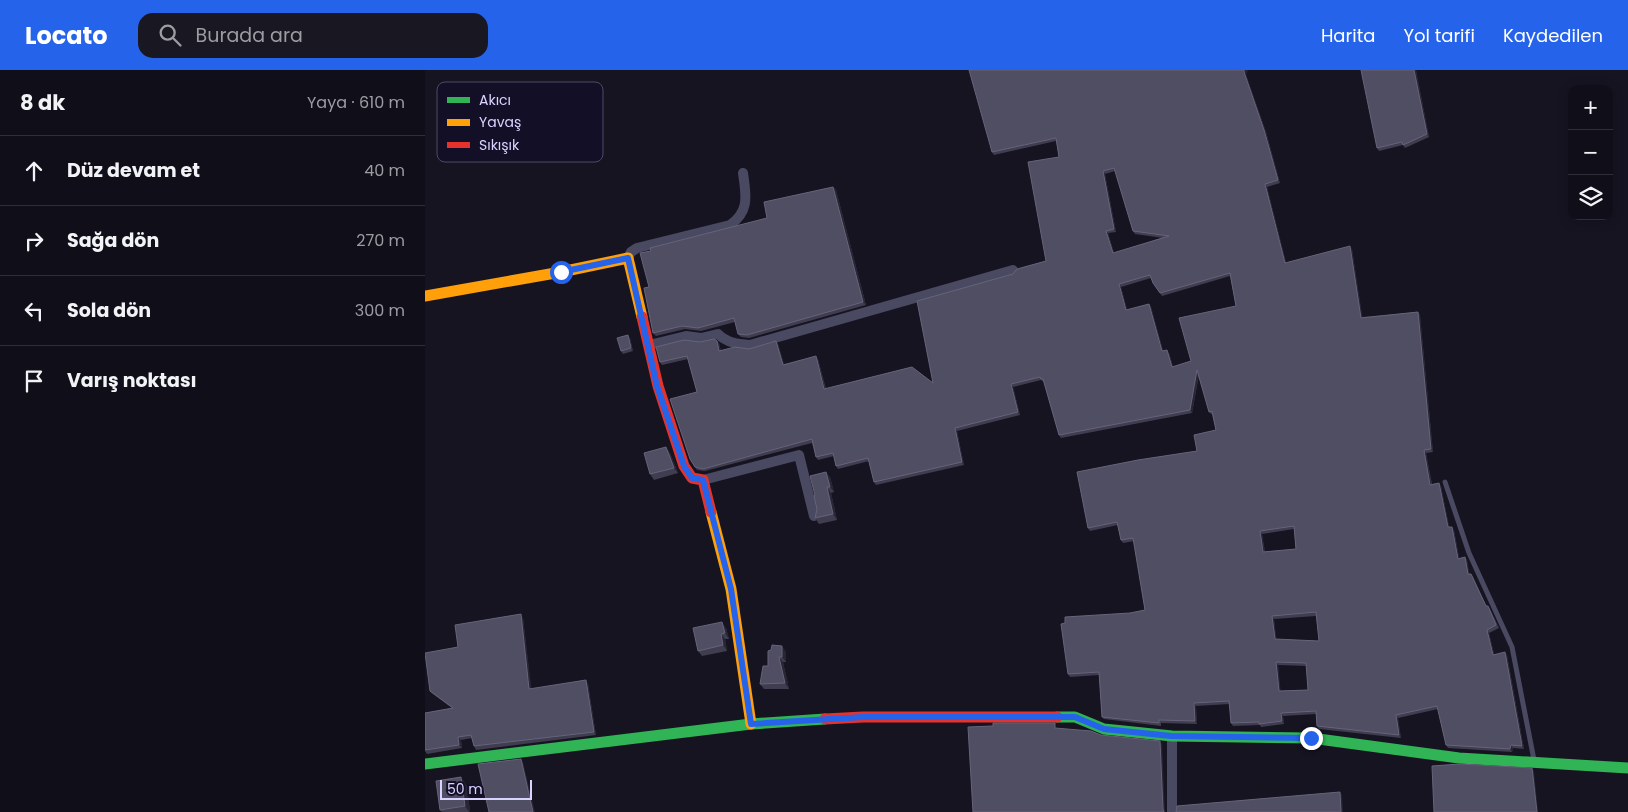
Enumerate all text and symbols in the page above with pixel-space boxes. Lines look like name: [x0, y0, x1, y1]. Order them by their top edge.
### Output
search box: [138, 13, 488, 58]
text: Locato: [25, 19, 108, 52]
icon: search: [156, 21, 184, 49]
text: Burada ara: [196, 22, 303, 49]
text: Harita: [1321, 23, 1375, 48]
text: Yol tarifi: [1403, 23, 1475, 48]
text: Kaydedilen: [1503, 23, 1603, 48]
legend: [437, 82, 603, 162]
map controls: [1568, 85, 1613, 220]
button: +: [1568, 85, 1613, 130]
text: 8 dk: [20, 88, 65, 117]
text: Akıcı: [479, 90, 511, 110]
text: Yaya · 610 m: [307, 91, 405, 114]
text: Yavaş: [479, 112, 521, 132]
button: −: [1568, 130, 1613, 175]
text: Sıkışık: [479, 135, 520, 155]
icon: ahead: [20, 157, 48, 185]
text: Düz devam et: [67, 157, 200, 184]
text: 40 m: [364, 159, 405, 182]
button: layers: [1568, 175, 1613, 220]
icon: right: [20, 227, 48, 255]
text: Sağa dön: [67, 227, 159, 254]
text: 270 m: [356, 229, 405, 252]
route start: [550, 261, 573, 284]
icon: left: [20, 297, 48, 325]
text: Sola dön: [67, 297, 151, 324]
text: 300 m: [355, 299, 405, 322]
icon: arrive: [20, 367, 48, 395]
text: Varış noktası: [67, 367, 197, 394]
route end: [1300, 727, 1323, 750]
scale bar: [440, 777, 533, 800]
text: 50 m: [447, 779, 483, 799]

